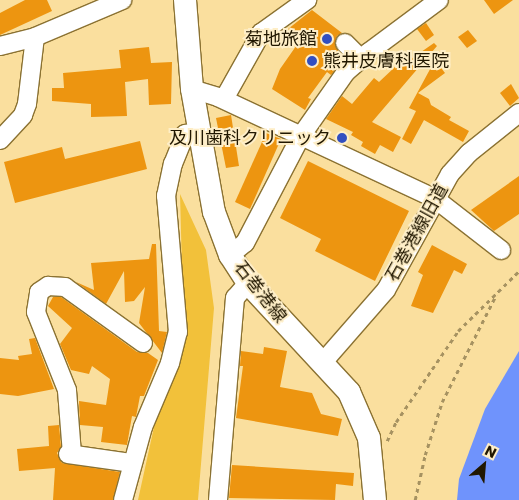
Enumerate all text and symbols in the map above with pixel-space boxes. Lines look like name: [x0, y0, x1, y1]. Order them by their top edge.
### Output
place label: 菊地旅館: [245, 28, 317, 50]
marker: 菊地旅館: [321, 33, 333, 45]
place label: 熊井皮膚科医院: [323, 50, 449, 72]
marker: 熊井皮膚科医院: [305, 54, 319, 68]
place label: 及川歯科クリニック: [169, 127, 331, 149]
marker: 及川歯科クリニック: [335, 131, 349, 145]
street label: 石巻港線旧道: [381, 181, 453, 285]
street label: 石巻港線: [229, 257, 291, 327]
north arrow: [459, 440, 509, 490]
text: N: [482, 440, 500, 463]

